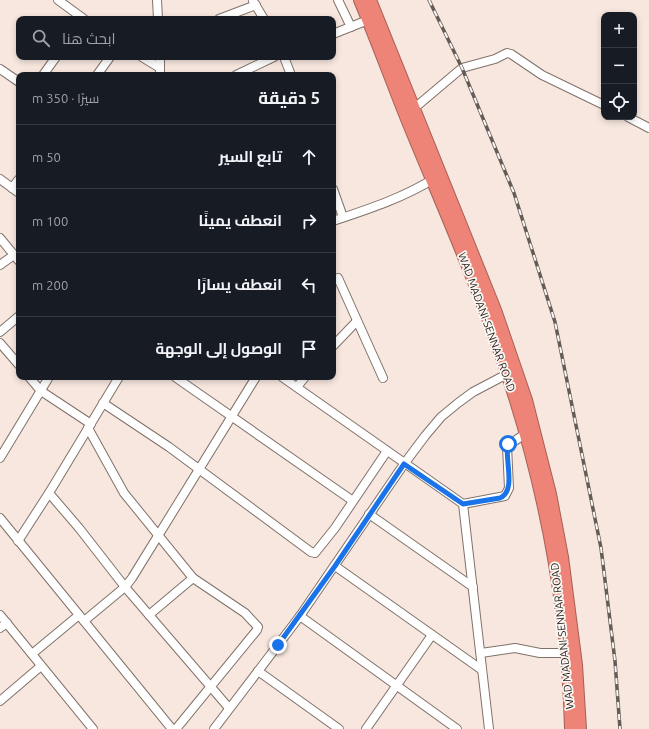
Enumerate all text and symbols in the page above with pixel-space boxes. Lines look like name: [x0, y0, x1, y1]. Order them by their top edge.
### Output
map controls: [601, 12, 637, 120]
button: +: [601, 12, 637, 48]
search box: [16, 16, 336, 60]
icon: search: [30, 27, 52, 49]
text: ابحث هنا: [62, 30, 116, 47]
button: −: [601, 48, 637, 84]
button: locate: [601, 84, 637, 120]
text: 5 دقيقة: [258, 88, 320, 107]
text: سيرًا · 350 m: [32, 91, 99, 105]
icon: ahead: [298, 146, 320, 168]
text: تابع السير: [219, 148, 282, 165]
text: 50 m: [32, 150, 61, 164]
icon: right: [298, 210, 320, 232]
text: انعطف يمينًا: [198, 212, 282, 229]
text: 100 m: [32, 214, 68, 228]
street label: WAD MADANI-SENNAR ROAD: [456, 251, 518, 393]
icon: left: [298, 274, 320, 296]
text: انعطف يسارًا: [197, 276, 282, 293]
text: 200 m: [32, 278, 68, 292]
icon: arrive: [298, 338, 320, 360]
text: الوصول إلى الوجهة: [155, 340, 282, 357]
route start: [499, 435, 517, 453]
street label: WAD MADANI-SENNAR ROAD: [548, 562, 576, 710]
route end: [269, 636, 287, 654]

